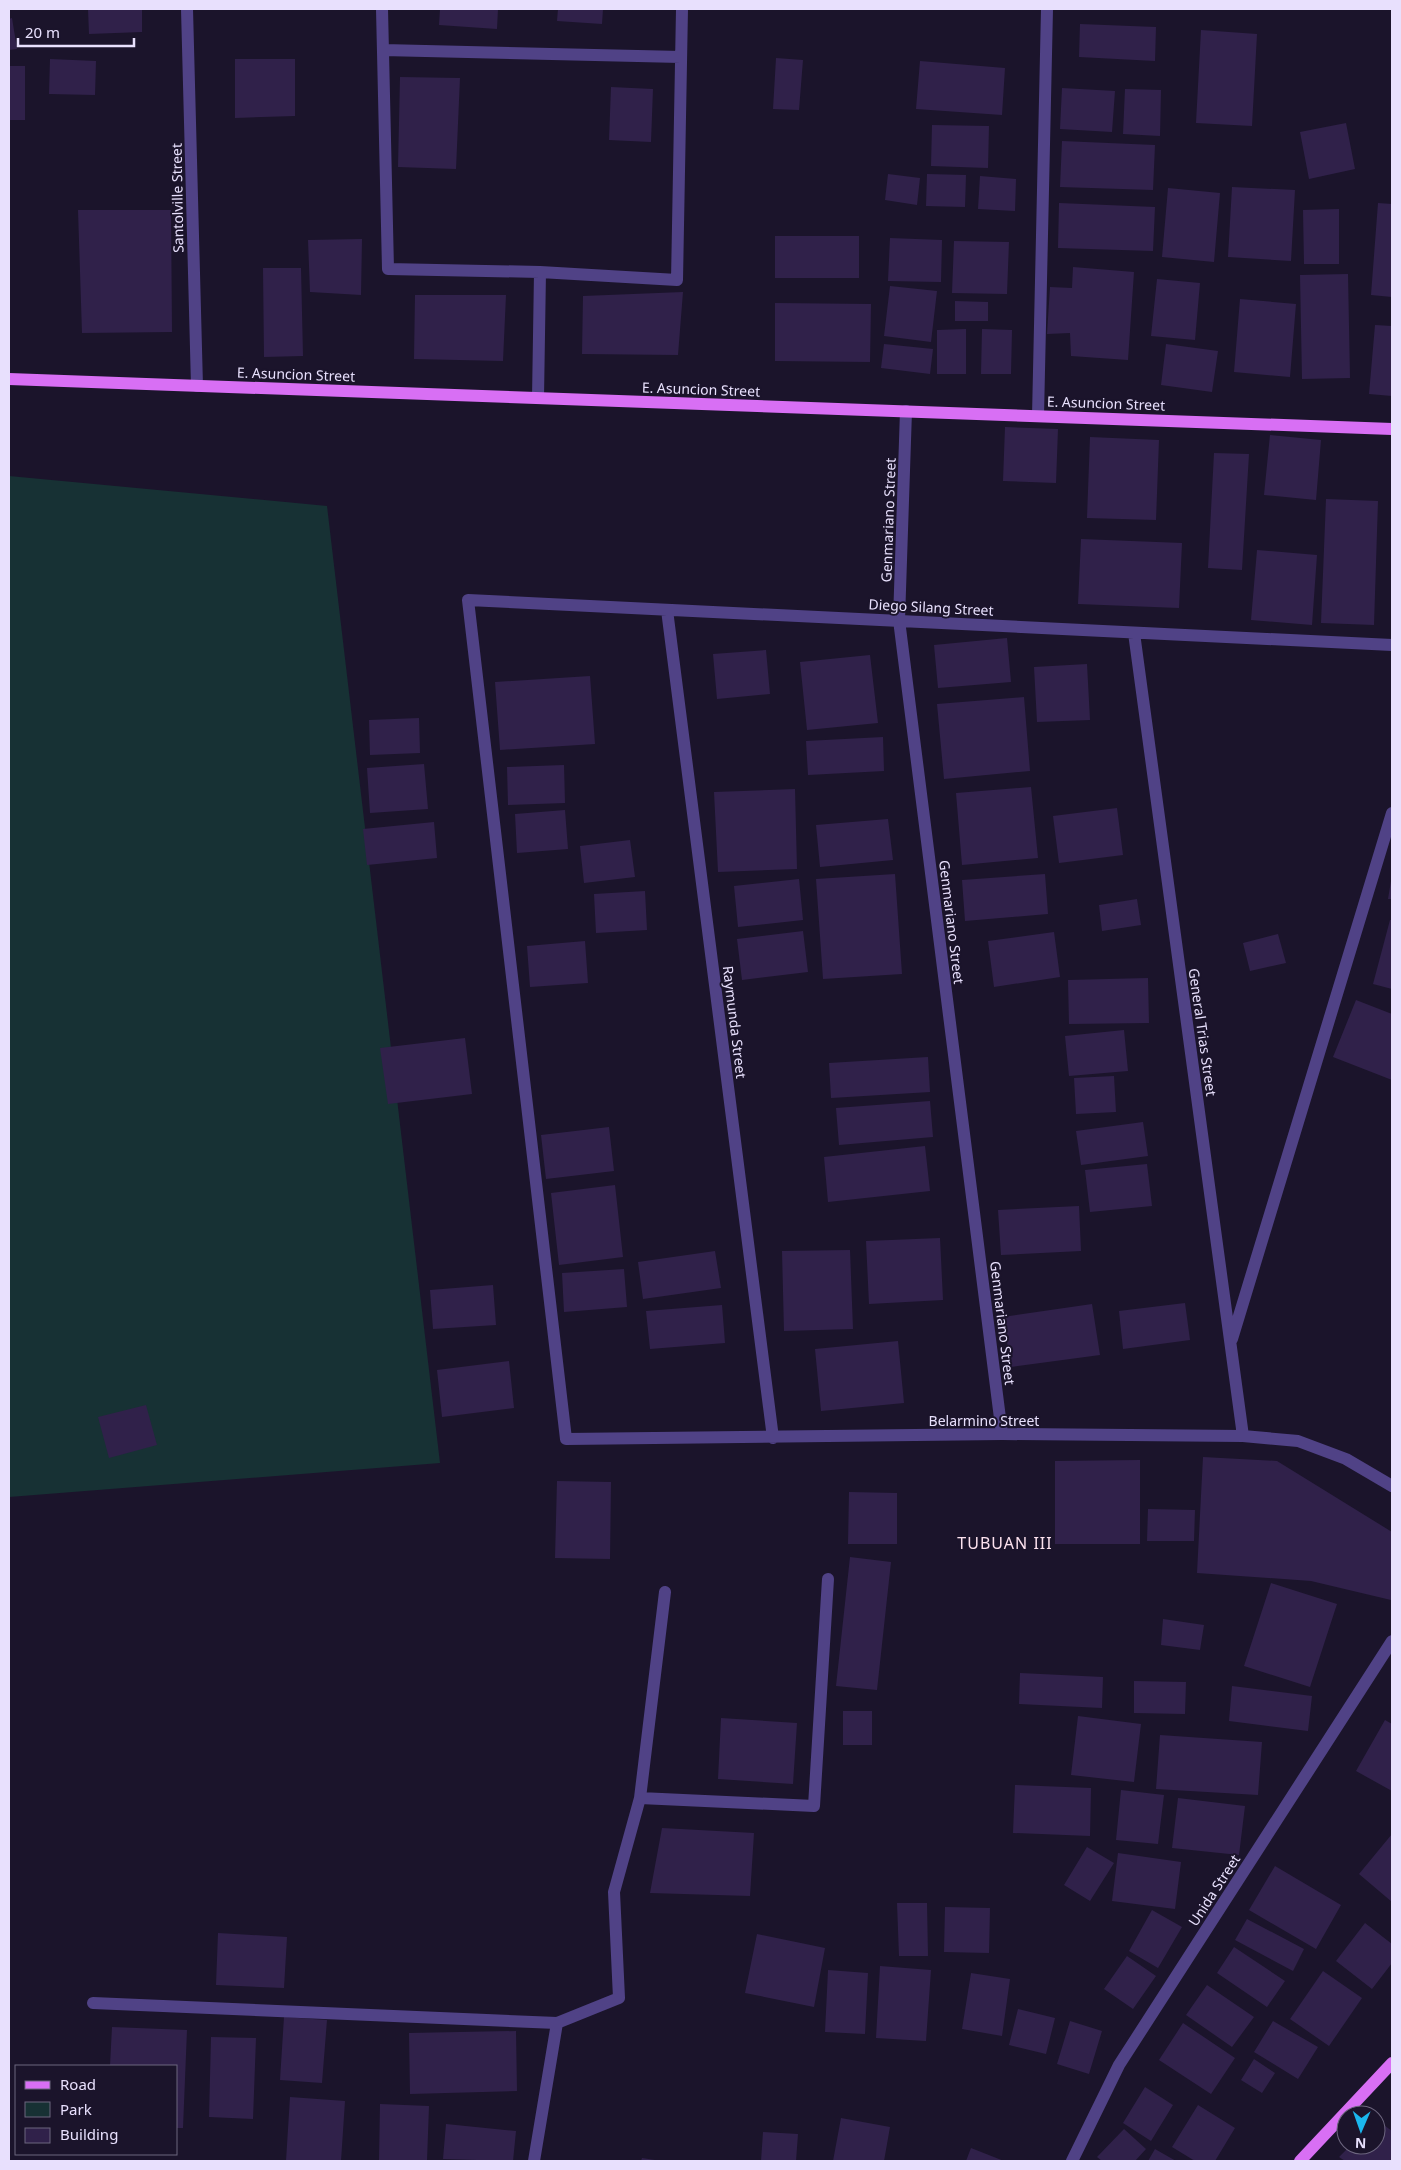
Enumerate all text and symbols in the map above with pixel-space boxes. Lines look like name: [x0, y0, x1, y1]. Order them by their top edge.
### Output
scale bar: [18, 15, 134, 47]
text: 20 m: [25, 22, 60, 42]
street label: Santolville Street: [167, 143, 187, 253]
street label: E. Asuncion Street: [237, 362, 355, 386]
street label: E. Asuncion Street: [642, 377, 760, 401]
street label: E. Asuncion Street: [1047, 391, 1165, 415]
street label: Genmariano Street: [876, 457, 900, 583]
street label: Diego Silang Street: [868, 594, 994, 620]
street label: Genmariano Street: [935, 859, 969, 985]
street label: Raymunda Street: [719, 965, 751, 1079]
street label: General Trias Street: [1185, 967, 1221, 1097]
street label: Genmariano Street: [986, 1260, 1020, 1386]
street label: Belarmino Street: [929, 1411, 1039, 1430]
district label: TUBUAN III: [957, 1532, 1053, 1554]
street label: Unida Street: [1184, 1851, 1244, 1929]
legend: [15, 2065, 178, 2155]
text: Road: [60, 2074, 96, 2094]
text: Park: [60, 2099, 92, 2119]
north arrow: [1336, 2105, 1386, 2155]
text: Building: [60, 2124, 118, 2144]
text: N: [1355, 2134, 1367, 2153]

